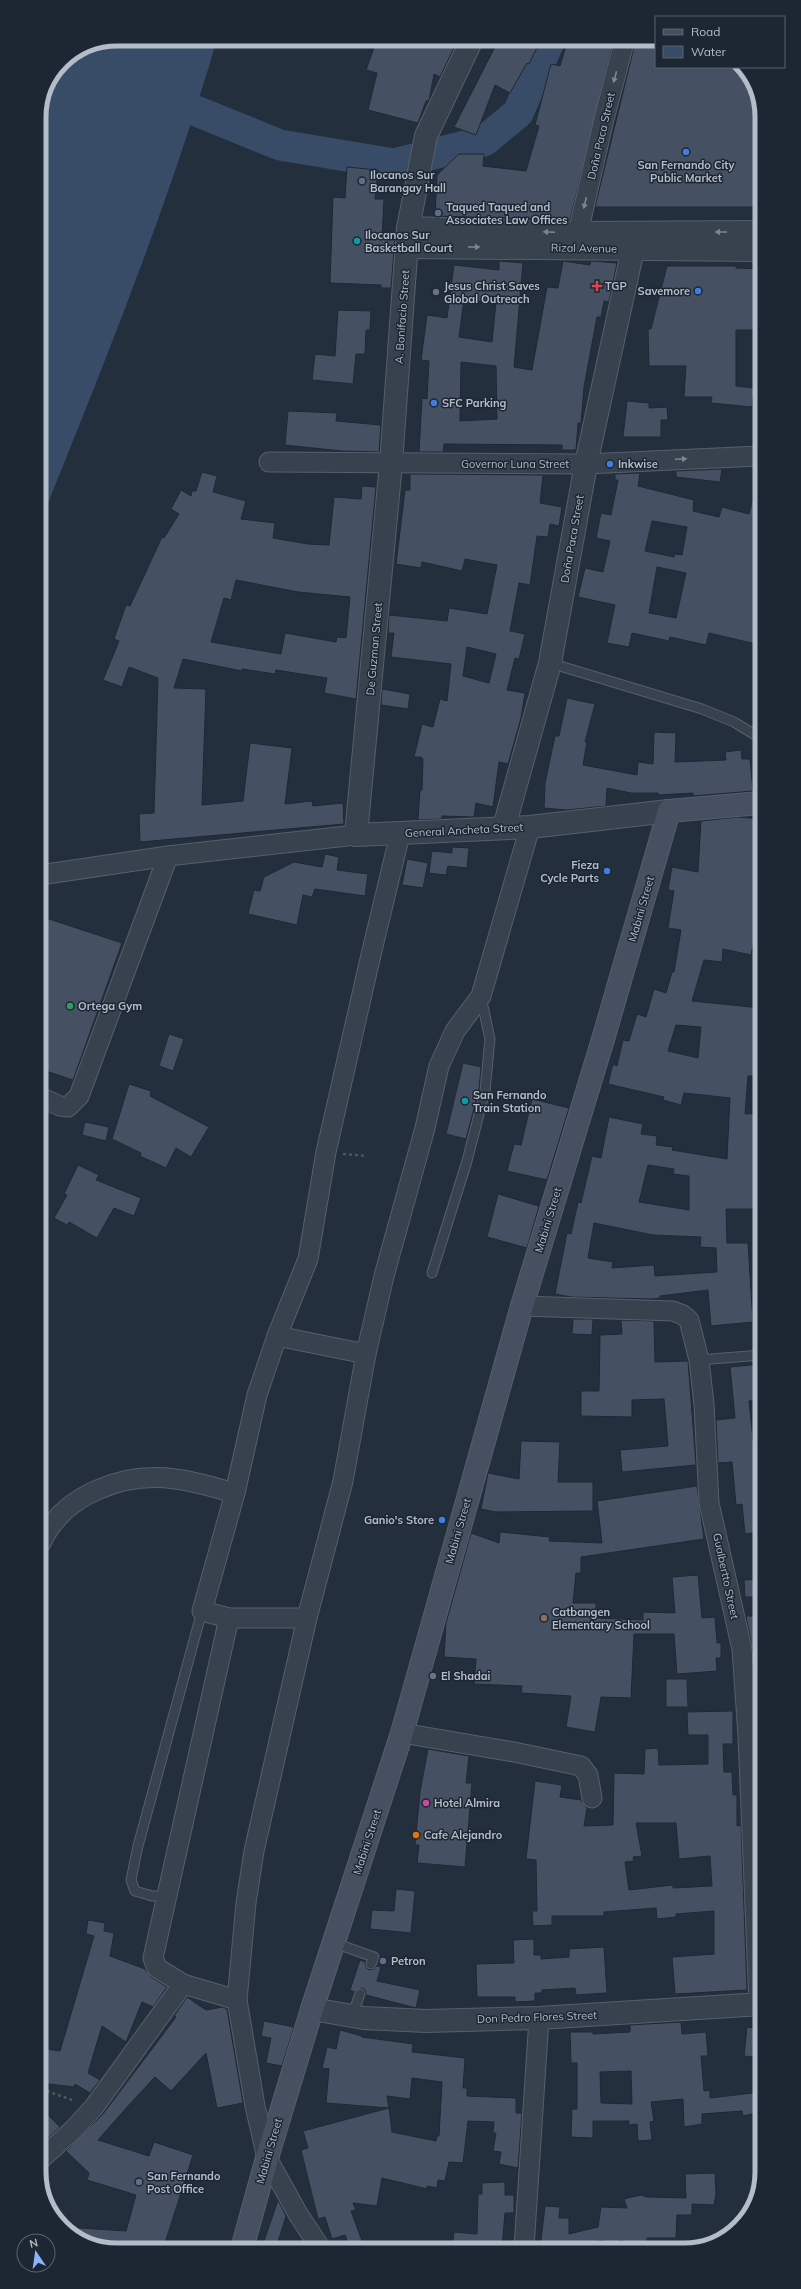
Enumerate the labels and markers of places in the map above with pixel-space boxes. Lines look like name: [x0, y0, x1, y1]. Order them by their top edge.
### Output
marker: San Fernando City Public Market: [681, 147, 691, 157]
place label: San Fernando City Public Market: [637, 158, 735, 185]
place label: Ilocanos Sur Barangay Hall: [370, 168, 446, 195]
marker: Ilocanos Sur Barangay Hall: [357, 176, 367, 186]
place label: Taqued Taqued and Associates Law Offices: [446, 200, 568, 227]
marker: Taqued Taqued and Associates Law Offices: [433, 208, 443, 218]
place label: Ilocanos Sur Basketball Court: [365, 228, 452, 255]
marker: Ilocanos Sur Basketball Court: [352, 236, 362, 246]
place label: Jesus Christ Saves Global Outreach: [444, 279, 540, 306]
place label: TGP: [605, 279, 627, 293]
marker: TGP: [592, 281, 602, 291]
place label: Savemore: [638, 284, 690, 298]
marker: Savemore: [693, 286, 703, 296]
marker: Jesus Christ Saves Global Outreach: [431, 287, 441, 297]
place label: SFC Parking: [442, 396, 507, 410]
marker: SFC Parking: [429, 398, 439, 408]
place label: Inkwise: [618, 457, 658, 471]
marker: Inkwise: [605, 459, 615, 469]
place label: Fieza Cycle Parts: [540, 858, 599, 885]
marker: Fieza Cycle Parts: [602, 866, 612, 876]
place label: Ortega Gym: [78, 999, 142, 1013]
marker: Ortega Gym: [65, 1001, 75, 1011]
place label: San Fernando Train Station: [473, 1088, 547, 1115]
marker: San Fernando Train Station: [460, 1096, 470, 1106]
place label: Ganio's Store: [364, 1513, 434, 1527]
marker: Ganio's Store: [437, 1515, 447, 1525]
place label: Catbangen Elementary School: [552, 1605, 650, 1632]
marker: Catbangen Elementary School: [539, 1613, 549, 1623]
place label: El Shadai: [441, 1669, 491, 1683]
marker: El Shadai: [428, 1671, 438, 1681]
place label: Hotel Almira: [434, 1796, 500, 1810]
marker: Hotel Almira: [421, 1798, 431, 1808]
place label: Cafe Alejandro: [424, 1828, 503, 1842]
marker: Cafe Alejandro: [411, 1830, 421, 1840]
place label: Petron: [391, 1954, 426, 1968]
marker: Petron: [378, 1956, 388, 1966]
place label: San Fernando Post Office: [147, 2169, 221, 2196]
marker: San Fernando Post Office: [134, 2177, 144, 2187]

